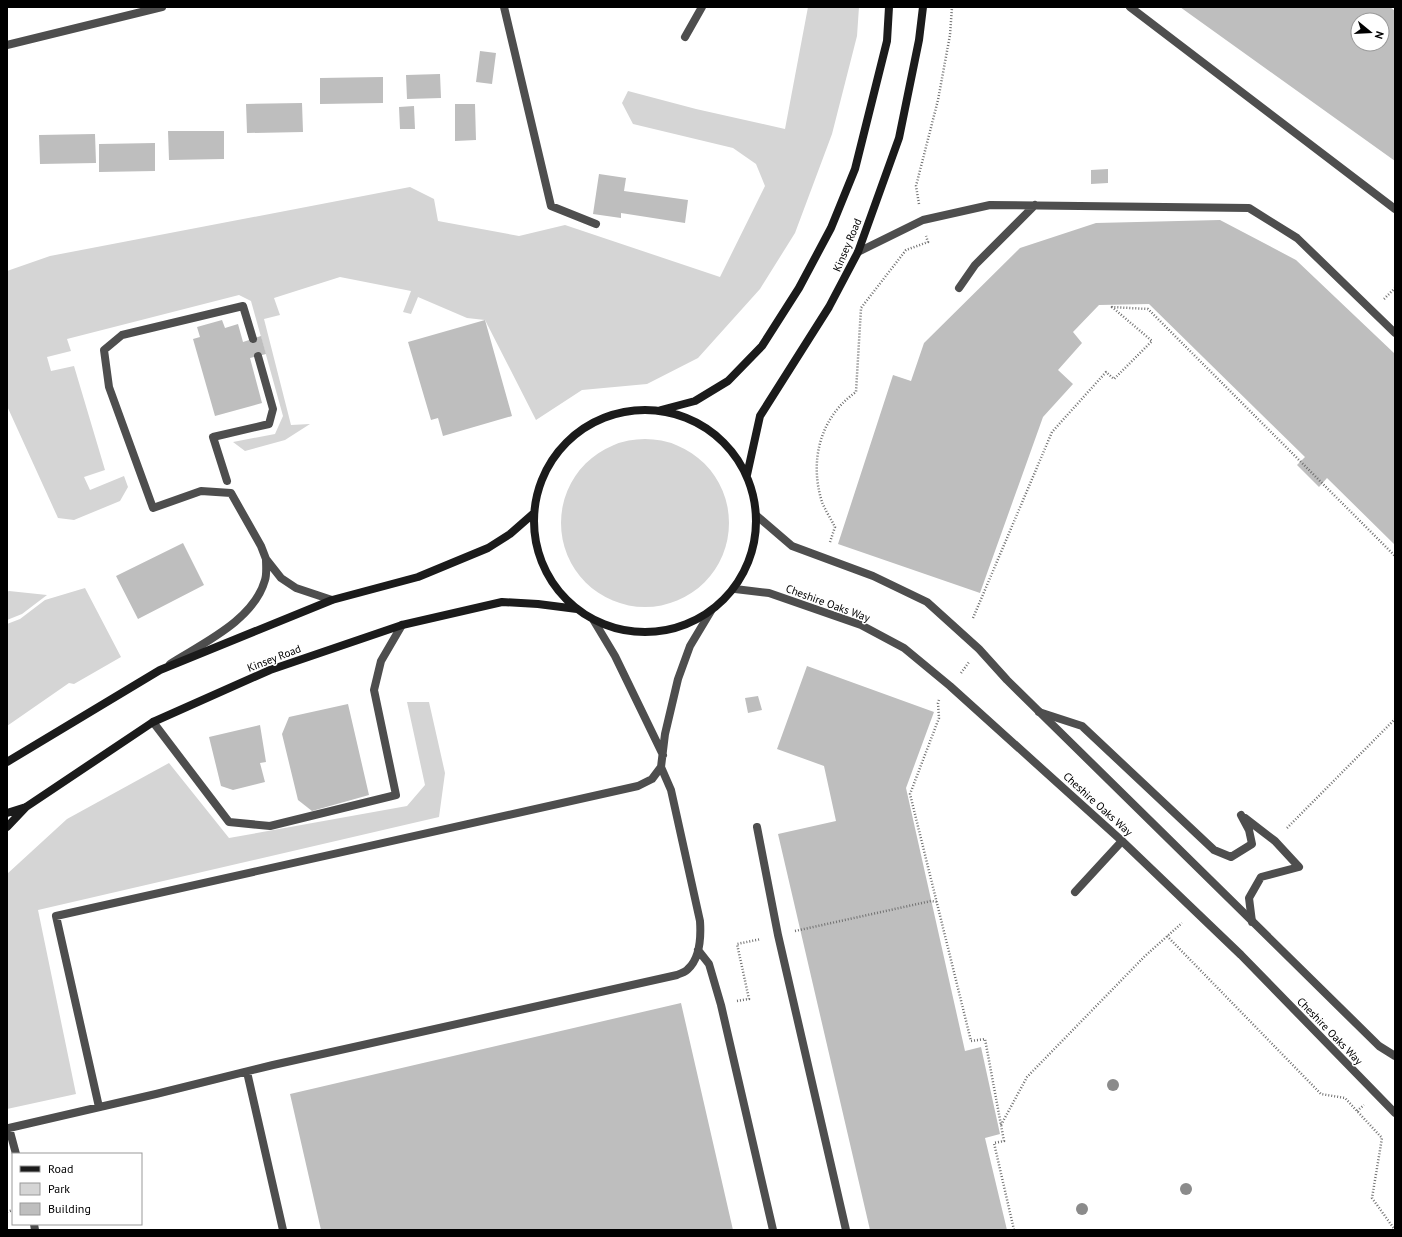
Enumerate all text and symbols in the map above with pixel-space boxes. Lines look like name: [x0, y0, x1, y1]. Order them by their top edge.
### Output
north arrow: [1350, 12, 1390, 52]
text: N: [1372, 29, 1387, 41]
street label: Kinsey Road: [829, 216, 865, 274]
street label: Cheshire Oaks Way: [784, 581, 873, 625]
street label: Kinsey Road: [245, 641, 303, 675]
street label: Cheshire Oaks Way: [1060, 769, 1136, 839]
street label: Cheshire Oaks Way: [1294, 994, 1366, 1068]
legend: [12, 1153, 142, 1225]
text: Road: [48, 1161, 73, 1176]
text: Park: [48, 1181, 70, 1196]
text: Building: [48, 1201, 91, 1216]

